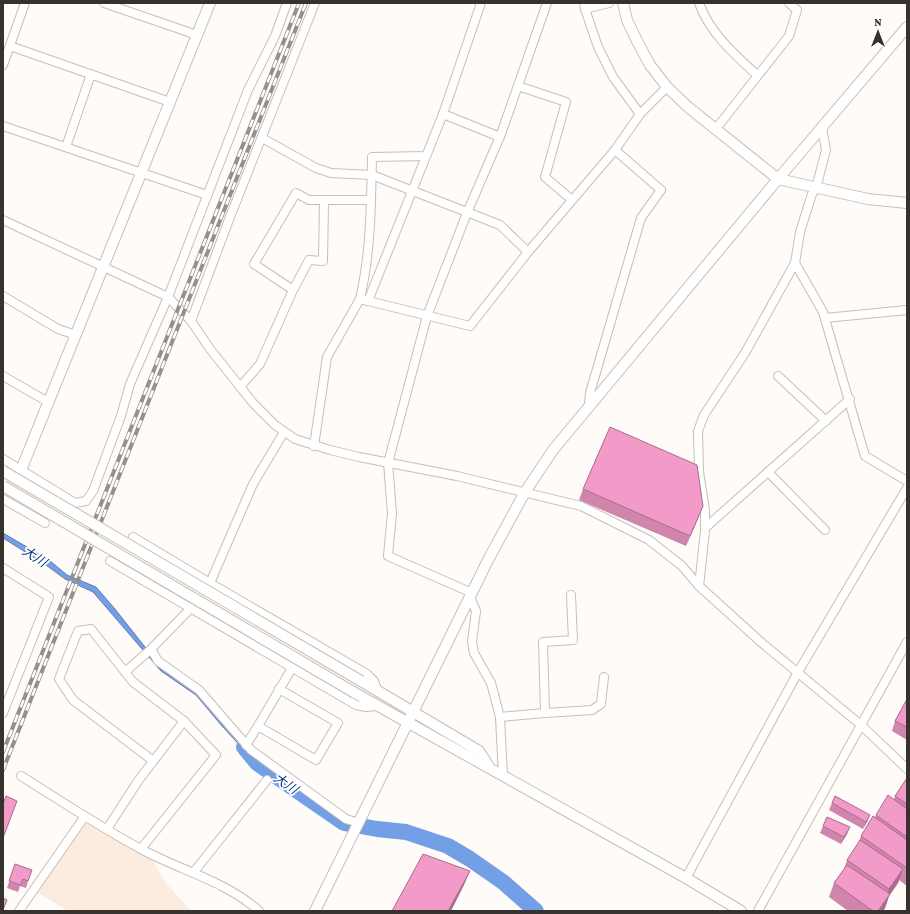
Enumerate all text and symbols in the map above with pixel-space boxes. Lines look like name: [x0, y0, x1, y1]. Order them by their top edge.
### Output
north arrow: [858, 12, 898, 52]
text: N: [874, 16, 882, 28]
water label: 大川: [20, 543, 51, 571]
water label: 大川: [271, 770, 302, 798]

